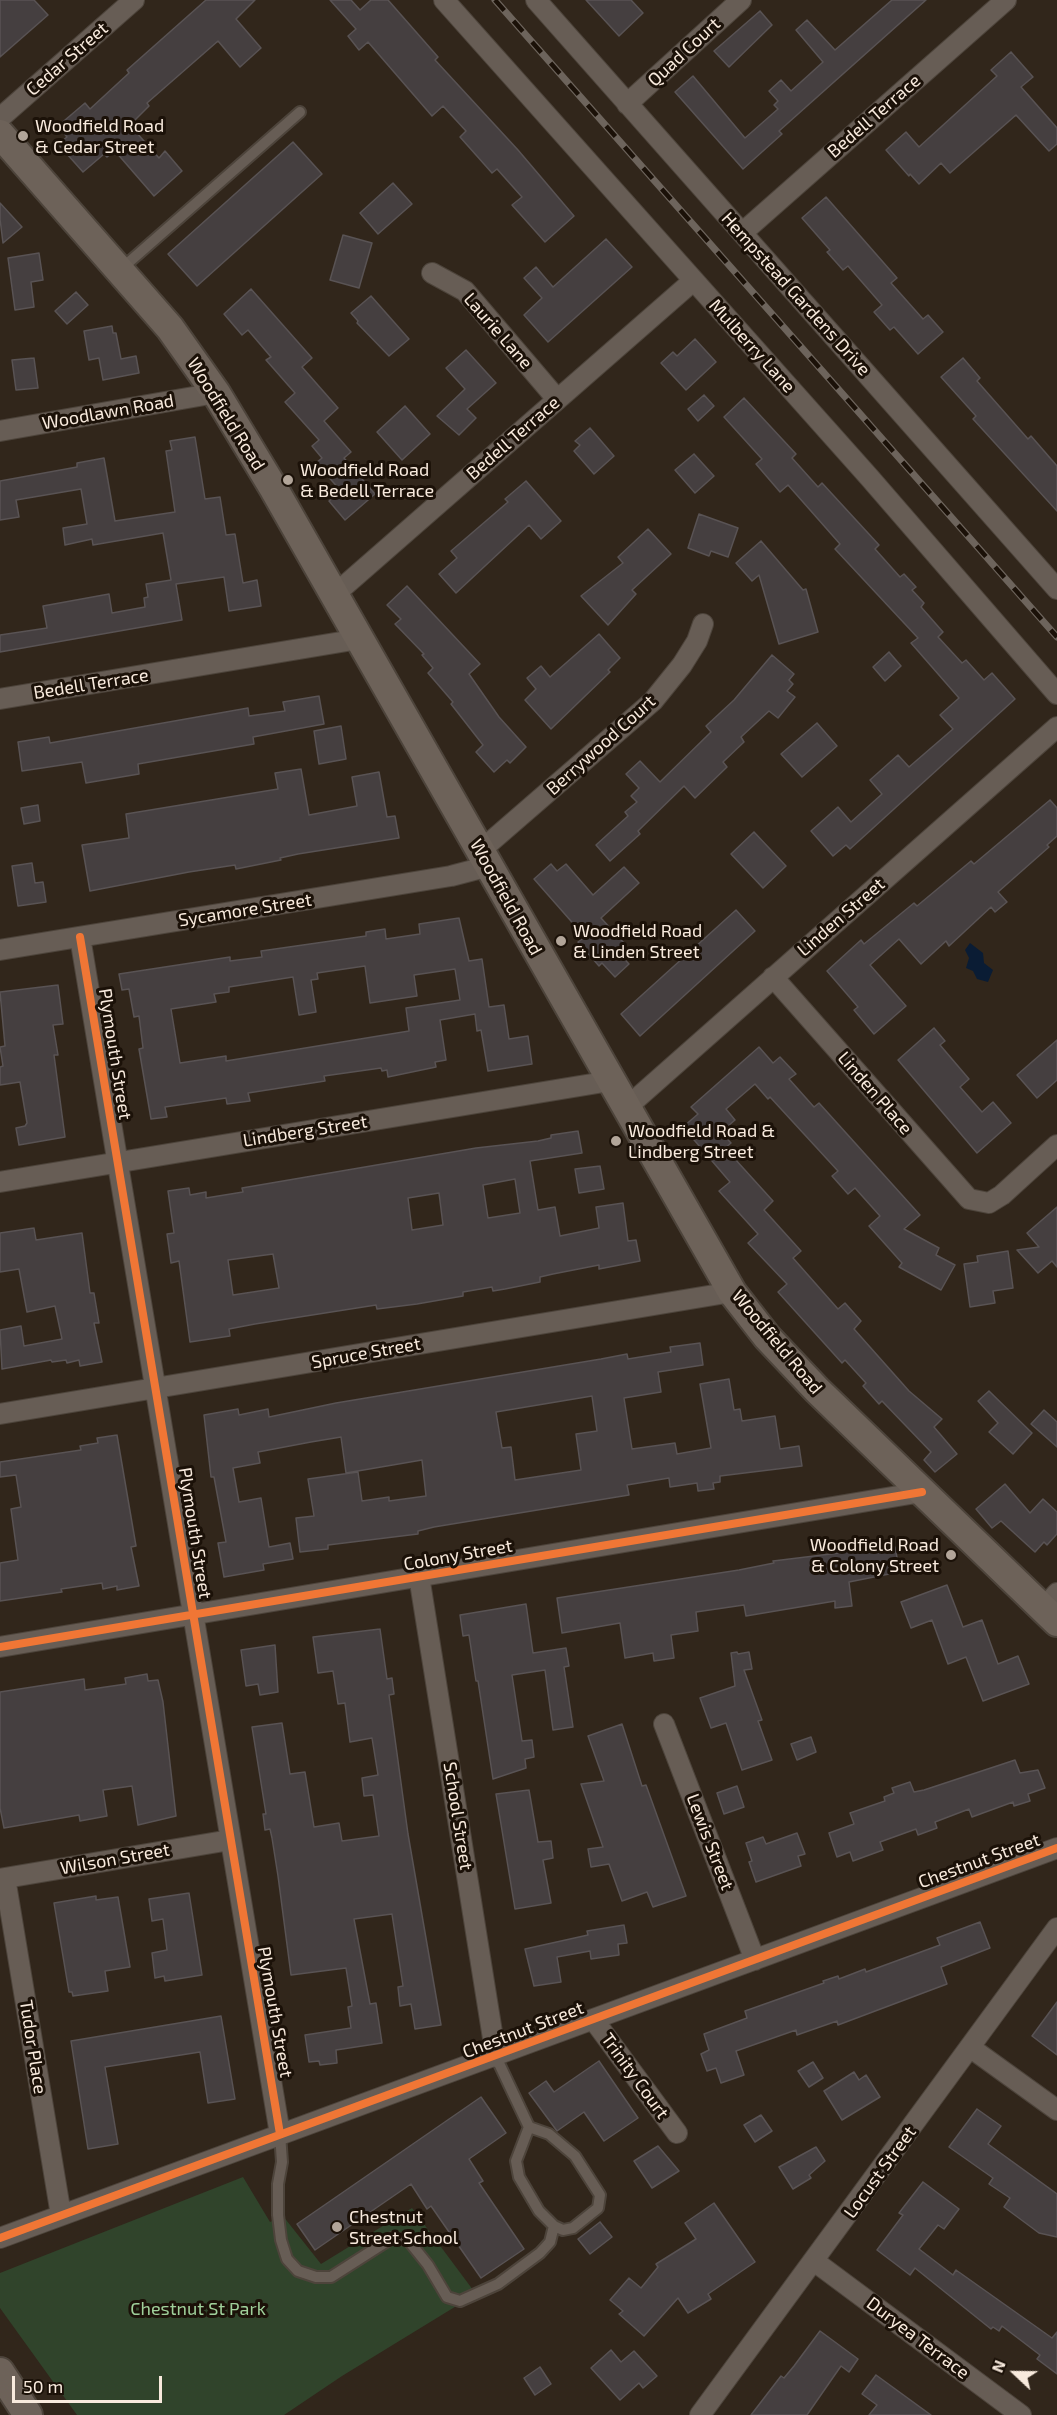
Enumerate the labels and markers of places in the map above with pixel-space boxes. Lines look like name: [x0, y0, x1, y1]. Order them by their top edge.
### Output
place label: Woodfield Road & Cedar Street: [35, 115, 164, 158]
marker: Woodfield Road & Cedar Street: [16, 129, 30, 143]
place label: Woodfield Road & Bedell Terrace: [300, 459, 434, 502]
marker: Woodfield Road & Bedell Terrace: [281, 473, 295, 487]
place label: Woodfield Road & Linden Street: [573, 920, 702, 962]
marker: Woodfield Road & Linden Street: [554, 934, 568, 948]
place label: Woodfield Road & Lindberg Street: [628, 1120, 775, 1162]
marker: Woodfield Road & Lindberg Street: [609, 1134, 623, 1148]
place label: Woodfield Road & Colony Street: [810, 1534, 939, 1576]
marker: Woodfield Road & Colony Street: [944, 1548, 958, 1562]
place label: Chestnut Street School: [349, 2206, 458, 2248]
marker: Chestnut Street School: [330, 2220, 344, 2234]

